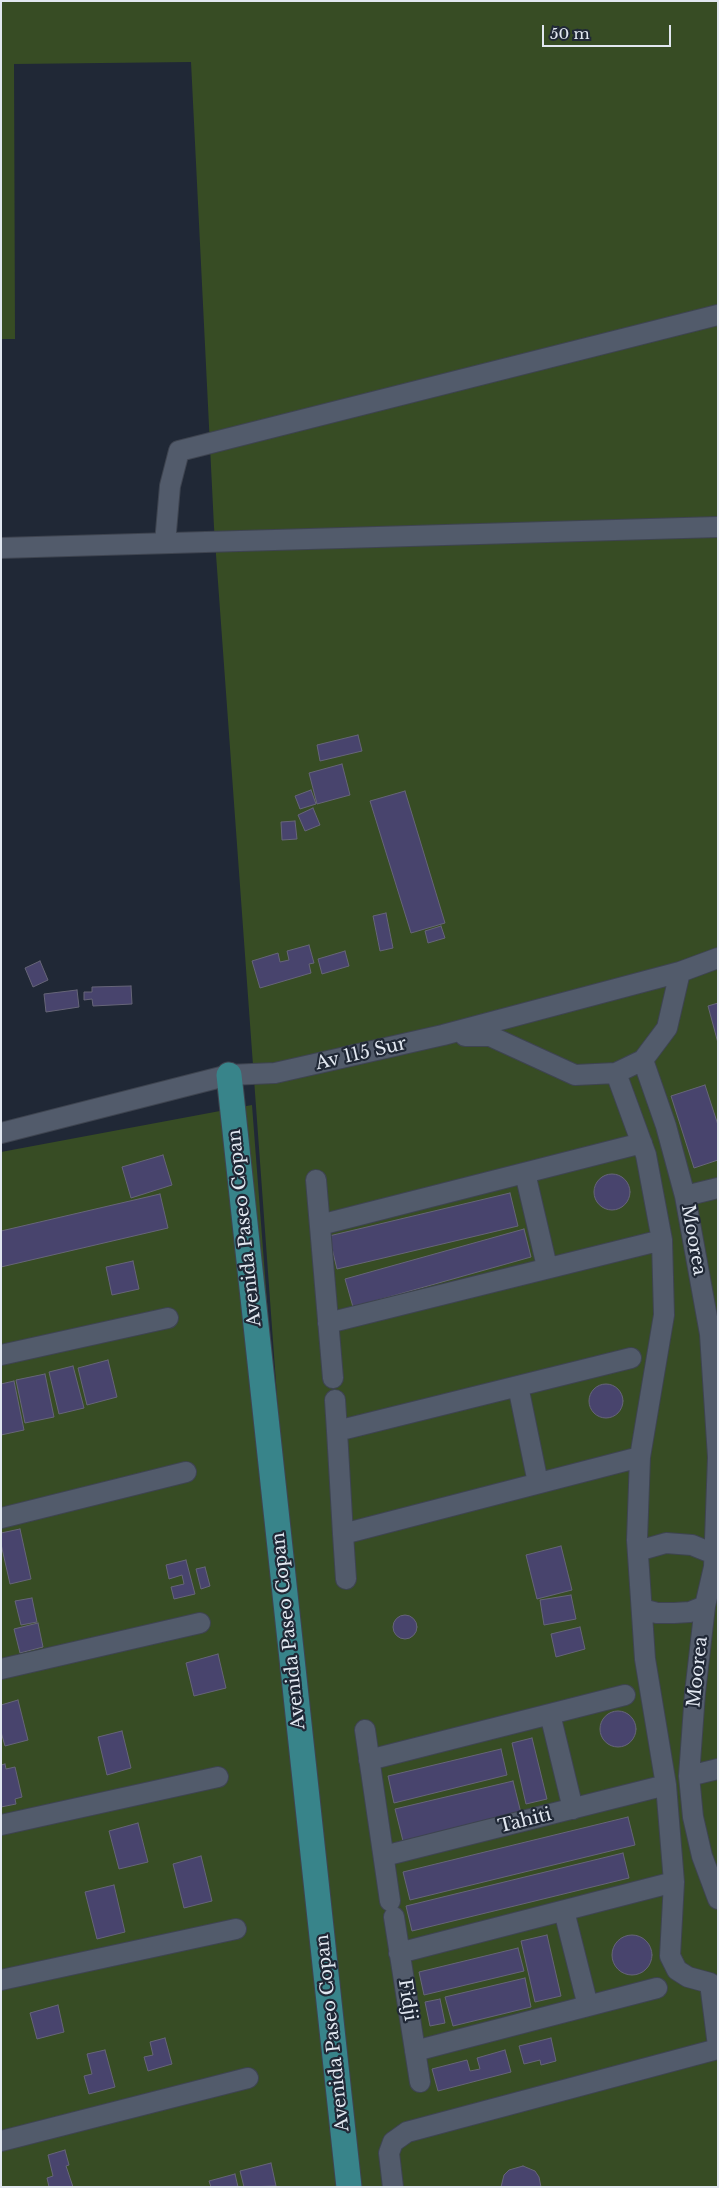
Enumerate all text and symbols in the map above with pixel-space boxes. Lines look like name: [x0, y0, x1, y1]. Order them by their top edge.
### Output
scale bar: [544, 15, 673, 47]
text: 50 m: [550, 24, 590, 43]
street label: Av 115 Sur: [313, 1033, 409, 1075]
street label: Avenida Paseo Copan: [224, 1128, 266, 1328]
street label: Moorea: [676, 1203, 710, 1277]
street label: Avenida Paseo Copan: [268, 1531, 310, 1731]
street label: Moorea: [684, 1635, 712, 1709]
street label: Tahiti: [496, 1804, 554, 1838]
street label: Avenida Paseo Copan: [312, 1933, 354, 2133]
street label: Fidji: [393, 1978, 421, 2022]

